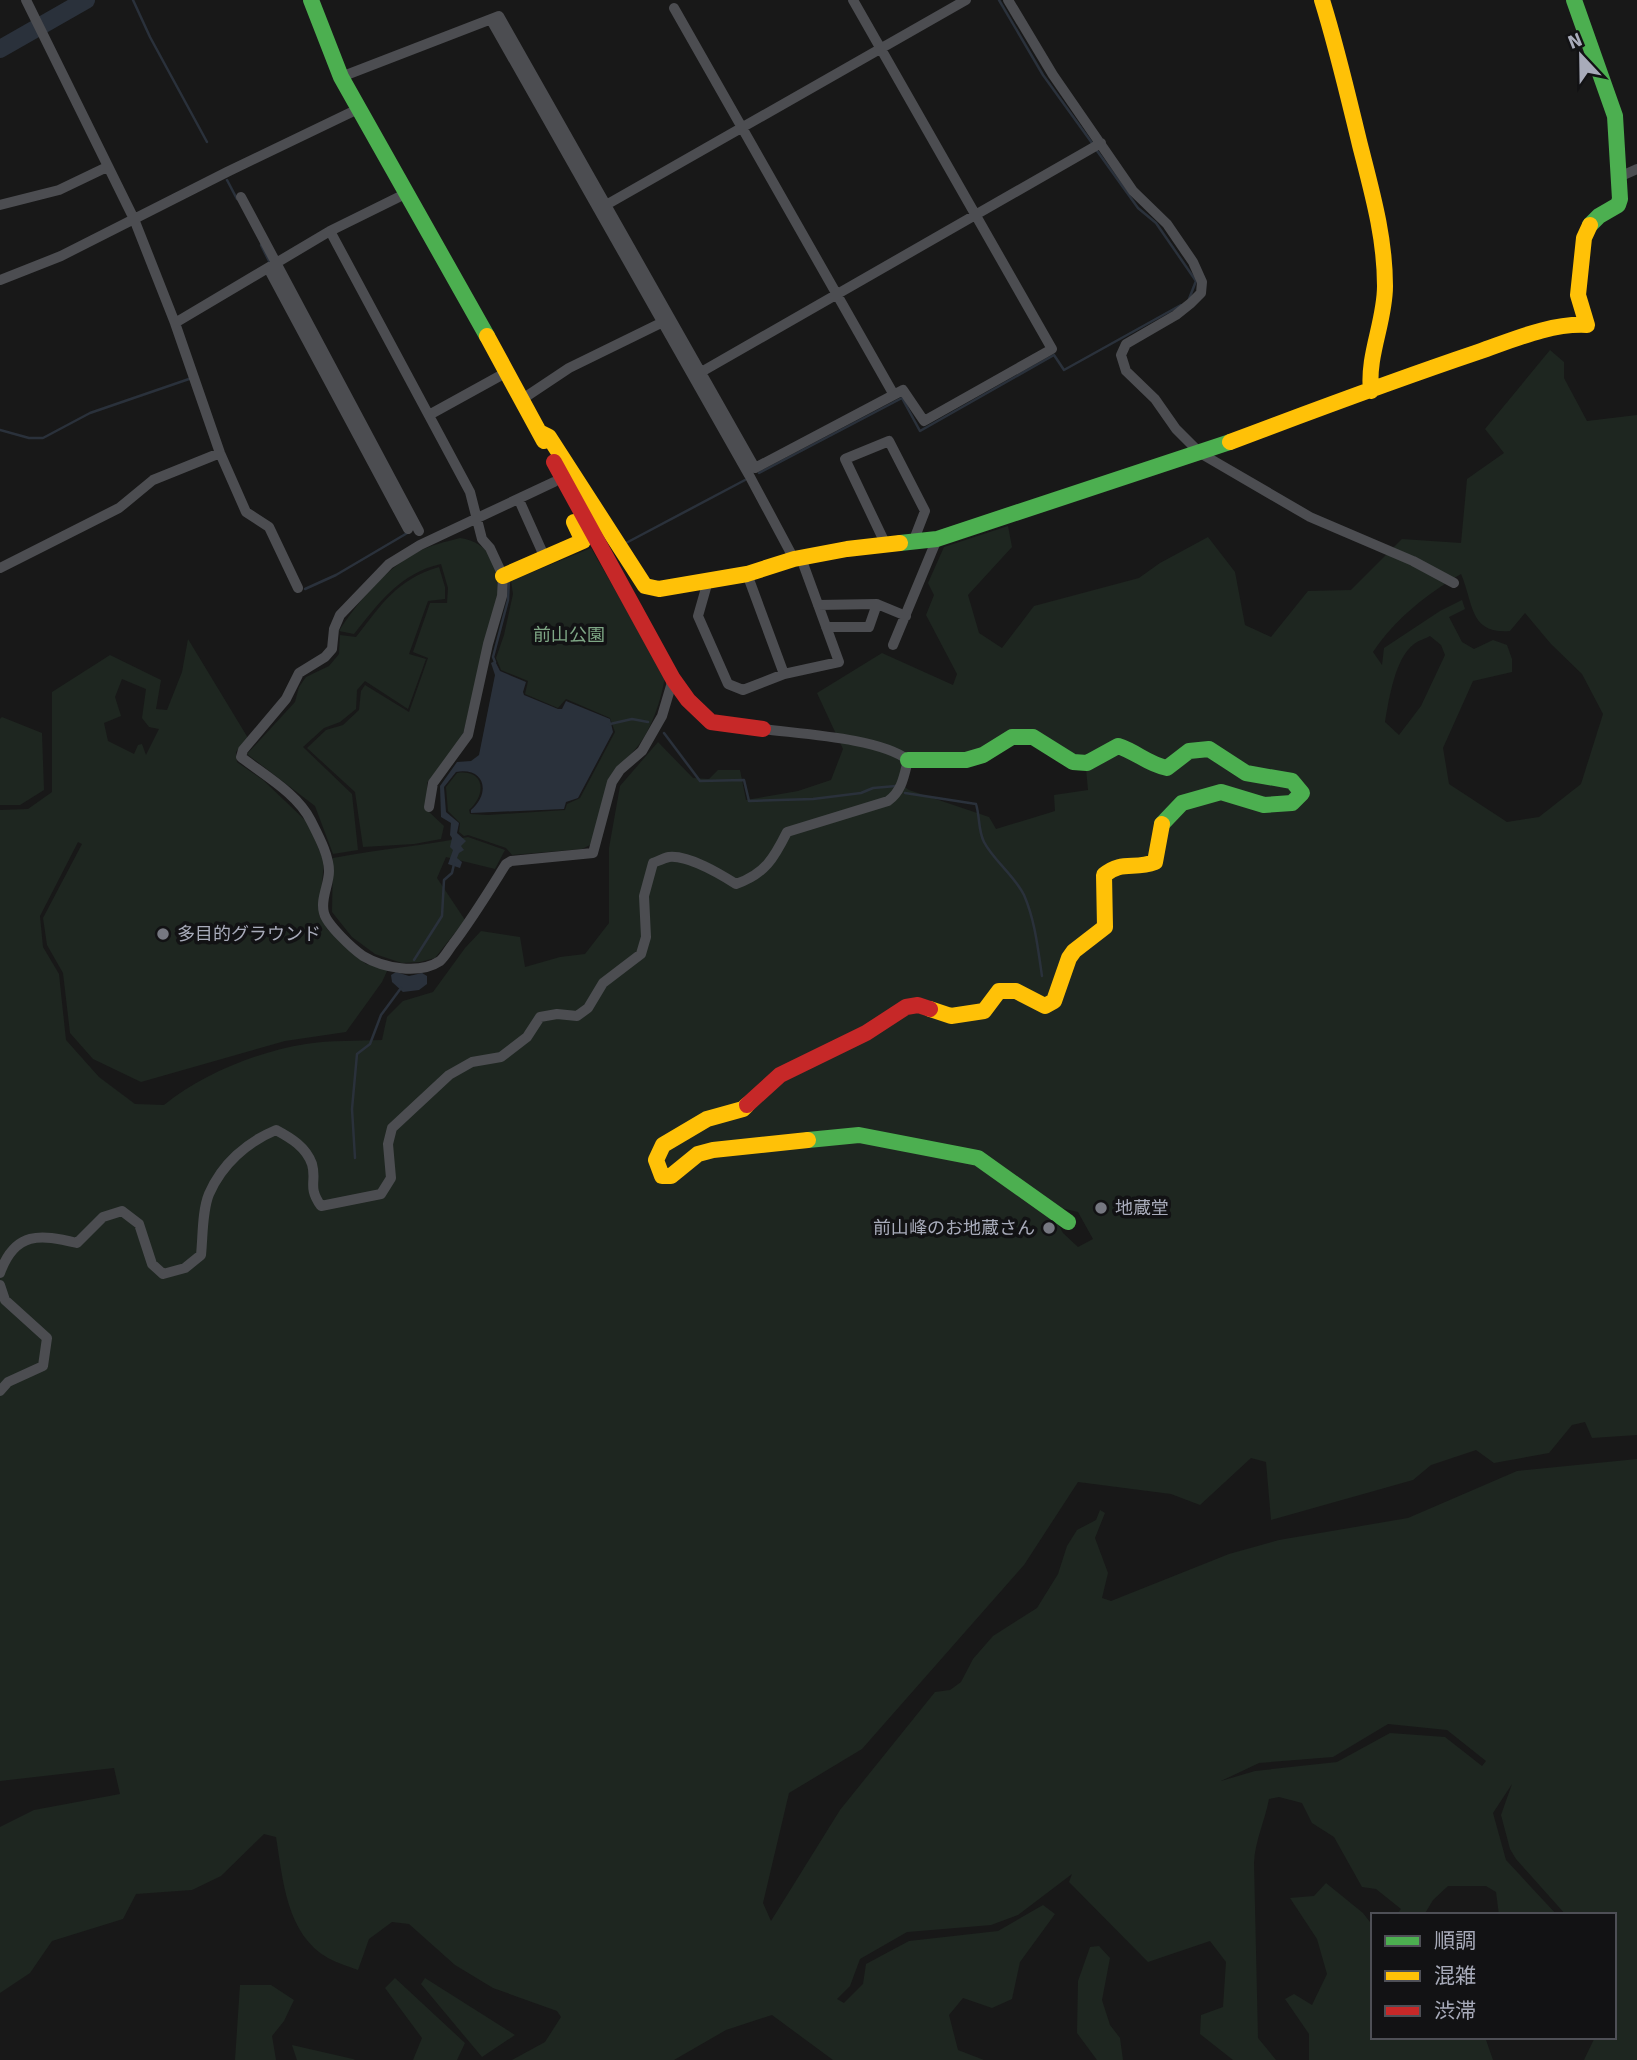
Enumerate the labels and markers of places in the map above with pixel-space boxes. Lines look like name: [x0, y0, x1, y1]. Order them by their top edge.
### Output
place label: 多目的グラウンド: [177, 923, 321, 945]
marker: 多目的グラウンド: [155, 926, 171, 942]
place label: 地蔵堂: [1115, 1197, 1169, 1219]
marker: 地蔵堂: [1093, 1200, 1109, 1216]
place label: 前山峰のお地蔵さん: [873, 1217, 1035, 1239]
marker: 前山峰のお地蔵さん: [1041, 1220, 1057, 1236]

